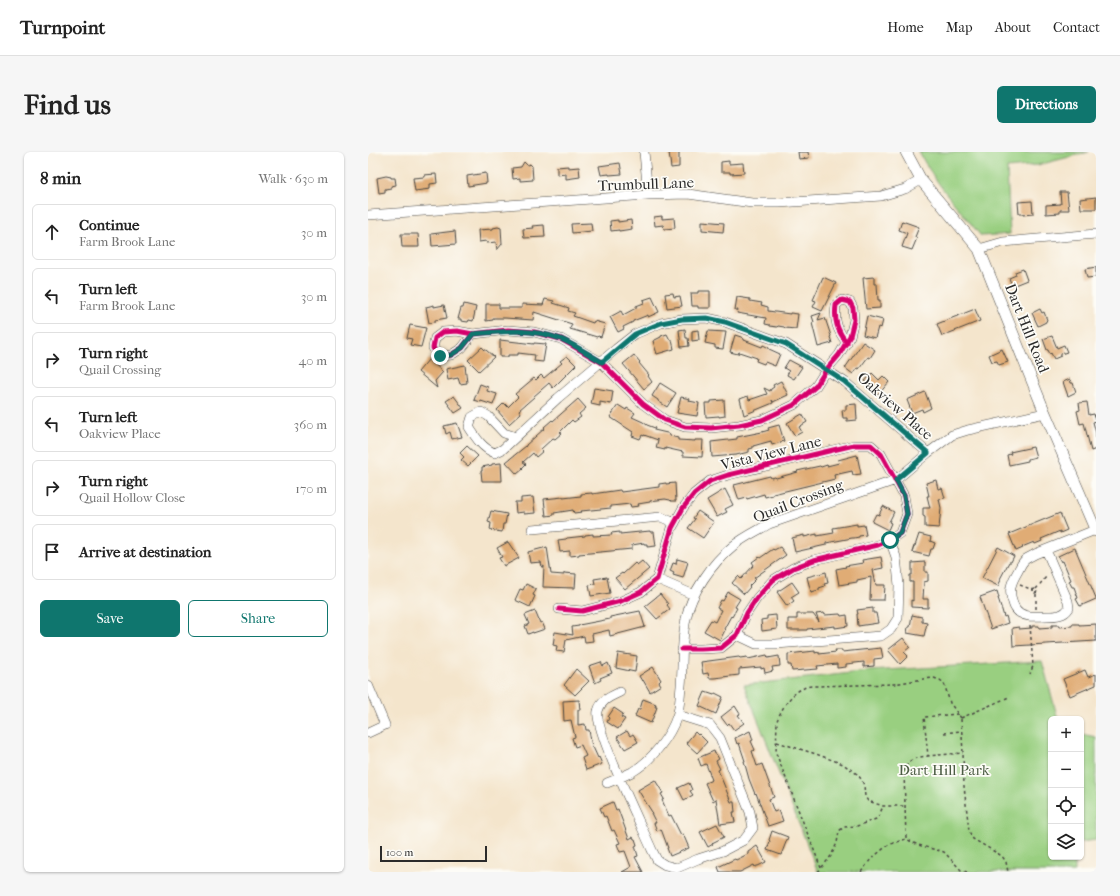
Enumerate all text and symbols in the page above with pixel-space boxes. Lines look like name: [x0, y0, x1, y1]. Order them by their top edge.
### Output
text: Turnpoint: [20, 17, 105, 39]
text: Home: [887, 19, 924, 36]
text: Map: [946, 19, 973, 36]
text: About: [995, 19, 1031, 36]
text: Contact: [1053, 19, 1100, 36]
button: Directions: [997, 86, 1096, 123]
text: Find us: [24, 88, 111, 121]
text: 8 min: [40, 168, 81, 188]
text: Walk · 630 m: [258, 171, 328, 186]
street label: Trumbull Lane: [598, 173, 695, 195]
text: Continue: [79, 216, 139, 234]
icon: ahead: [41, 221, 63, 243]
text: 30 m: [301, 225, 327, 240]
text: Farm Brook Lane: [79, 234, 175, 249]
text: Turn left: [79, 280, 137, 298]
street label: Dart Hill Road: [1001, 281, 1053, 376]
icon: left: [41, 285, 63, 307]
text: 30 m: [301, 289, 327, 304]
text: Farm Brook Lane: [79, 298, 175, 313]
text: Turn right: [79, 344, 148, 362]
route end: [431, 347, 449, 365]
icon: right: [41, 349, 63, 371]
text: 40 m: [299, 353, 327, 368]
text: Quail Crossing: [79, 362, 161, 377]
street label: Oakview Place: [854, 368, 937, 444]
text: Turn left: [79, 408, 137, 426]
icon: left: [41, 413, 63, 435]
text: 360 m: [294, 417, 327, 432]
text: Oakview Place: [79, 426, 161, 441]
street label: Vista View Lane: [718, 432, 824, 474]
text: Turn right: [79, 472, 148, 490]
street label: Quail Crossing: [750, 475, 846, 526]
icon: right: [41, 477, 63, 499]
text: 170 m: [295, 481, 327, 496]
text: Quail Hollow Close: [79, 490, 185, 505]
route start: [881, 531, 899, 549]
icon: arrive: [41, 541, 63, 563]
text: Arrive at destination: [79, 543, 211, 561]
button: Save: [40, 600, 180, 637]
button: Share: [188, 600, 328, 637]
map controls: [1048, 716, 1084, 860]
button: +: [1048, 716, 1084, 752]
button: −: [1048, 752, 1084, 788]
park label: Dart Hill Park: [898, 761, 990, 779]
button: locate: [1048, 788, 1084, 824]
button: layers: [1048, 824, 1084, 860]
scale bar: [380, 844, 487, 863]
text: 100 m: [386, 846, 414, 859]

